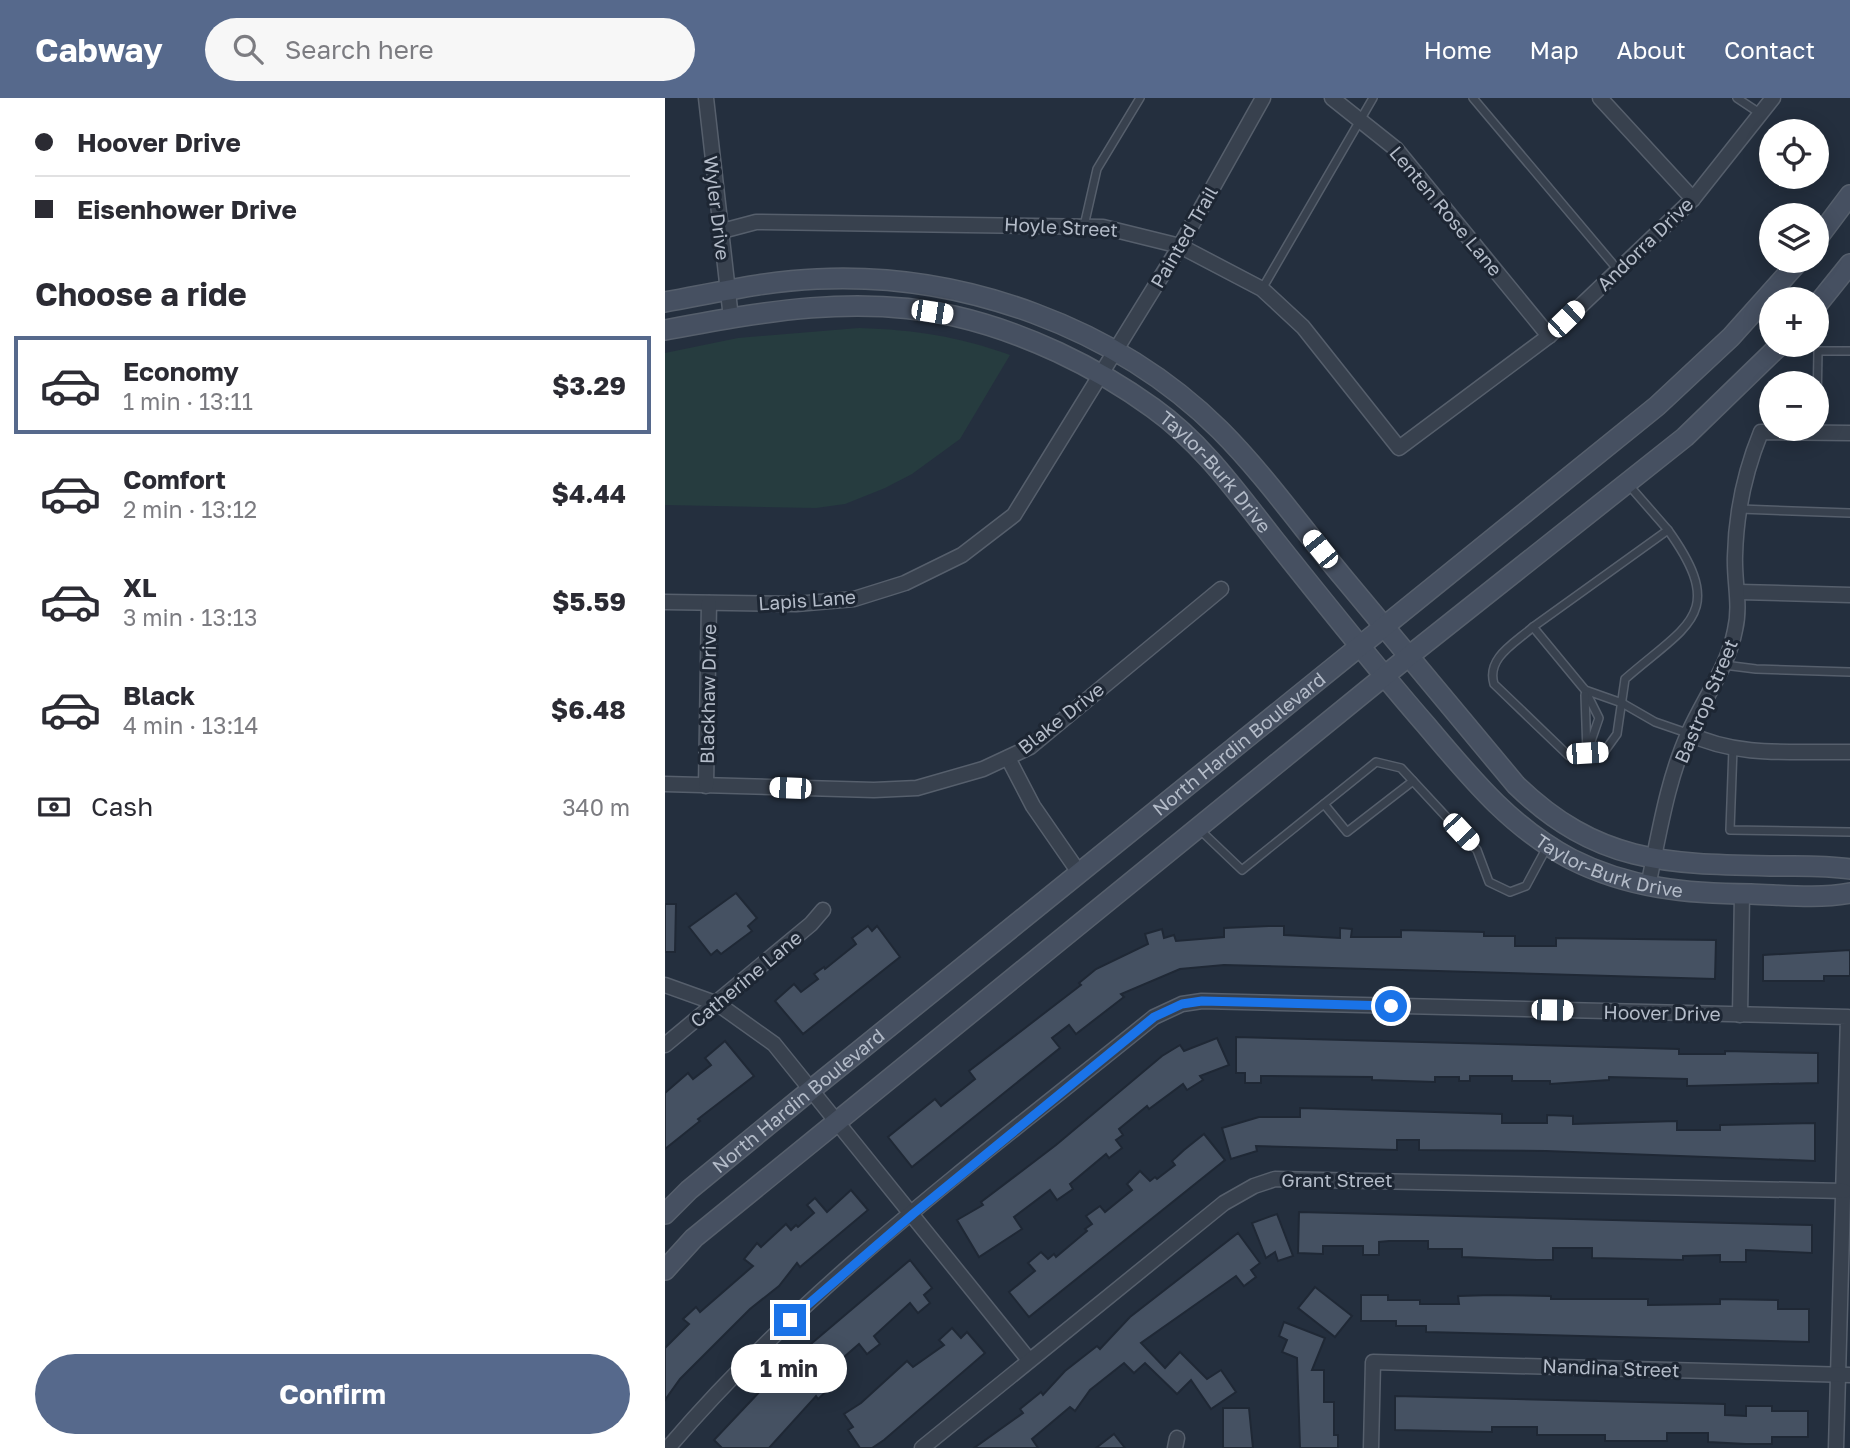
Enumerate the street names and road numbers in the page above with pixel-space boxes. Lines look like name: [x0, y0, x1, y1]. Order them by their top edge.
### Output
street label: Lenten Rose Lane: [1385, 141, 1507, 280]
street label: Wyler Drive: [700, 154, 735, 261]
street label: Painted Trail: [1145, 182, 1222, 292]
street label: Andorra Drive: [1592, 192, 1697, 295]
street label: Hoyle Street: [1003, 212, 1119, 241]
street label: Taylor-Burk Drive: [1156, 406, 1277, 537]
street label: Lapis Lane: [757, 585, 857, 614]
street label: Blackhaw Drive: [695, 624, 720, 764]
street label: Bastrop Street: [1669, 635, 1742, 766]
street label: North Hardin Boulevard: [1148, 667, 1330, 820]
street label: Blake Drive: [1013, 677, 1108, 758]
street label: Taylor-Burk Drive: [1531, 829, 1684, 902]
street label: Catherine Lane: [685, 925, 806, 1032]
street label: Hoover Drive: [1603, 1000, 1721, 1025]
street label: North Hardin Boulevard: [707, 1023, 889, 1177]
street label: Grant Street: [1281, 1168, 1393, 1191]
street label: Nandina Street: [1542, 1354, 1680, 1381]

